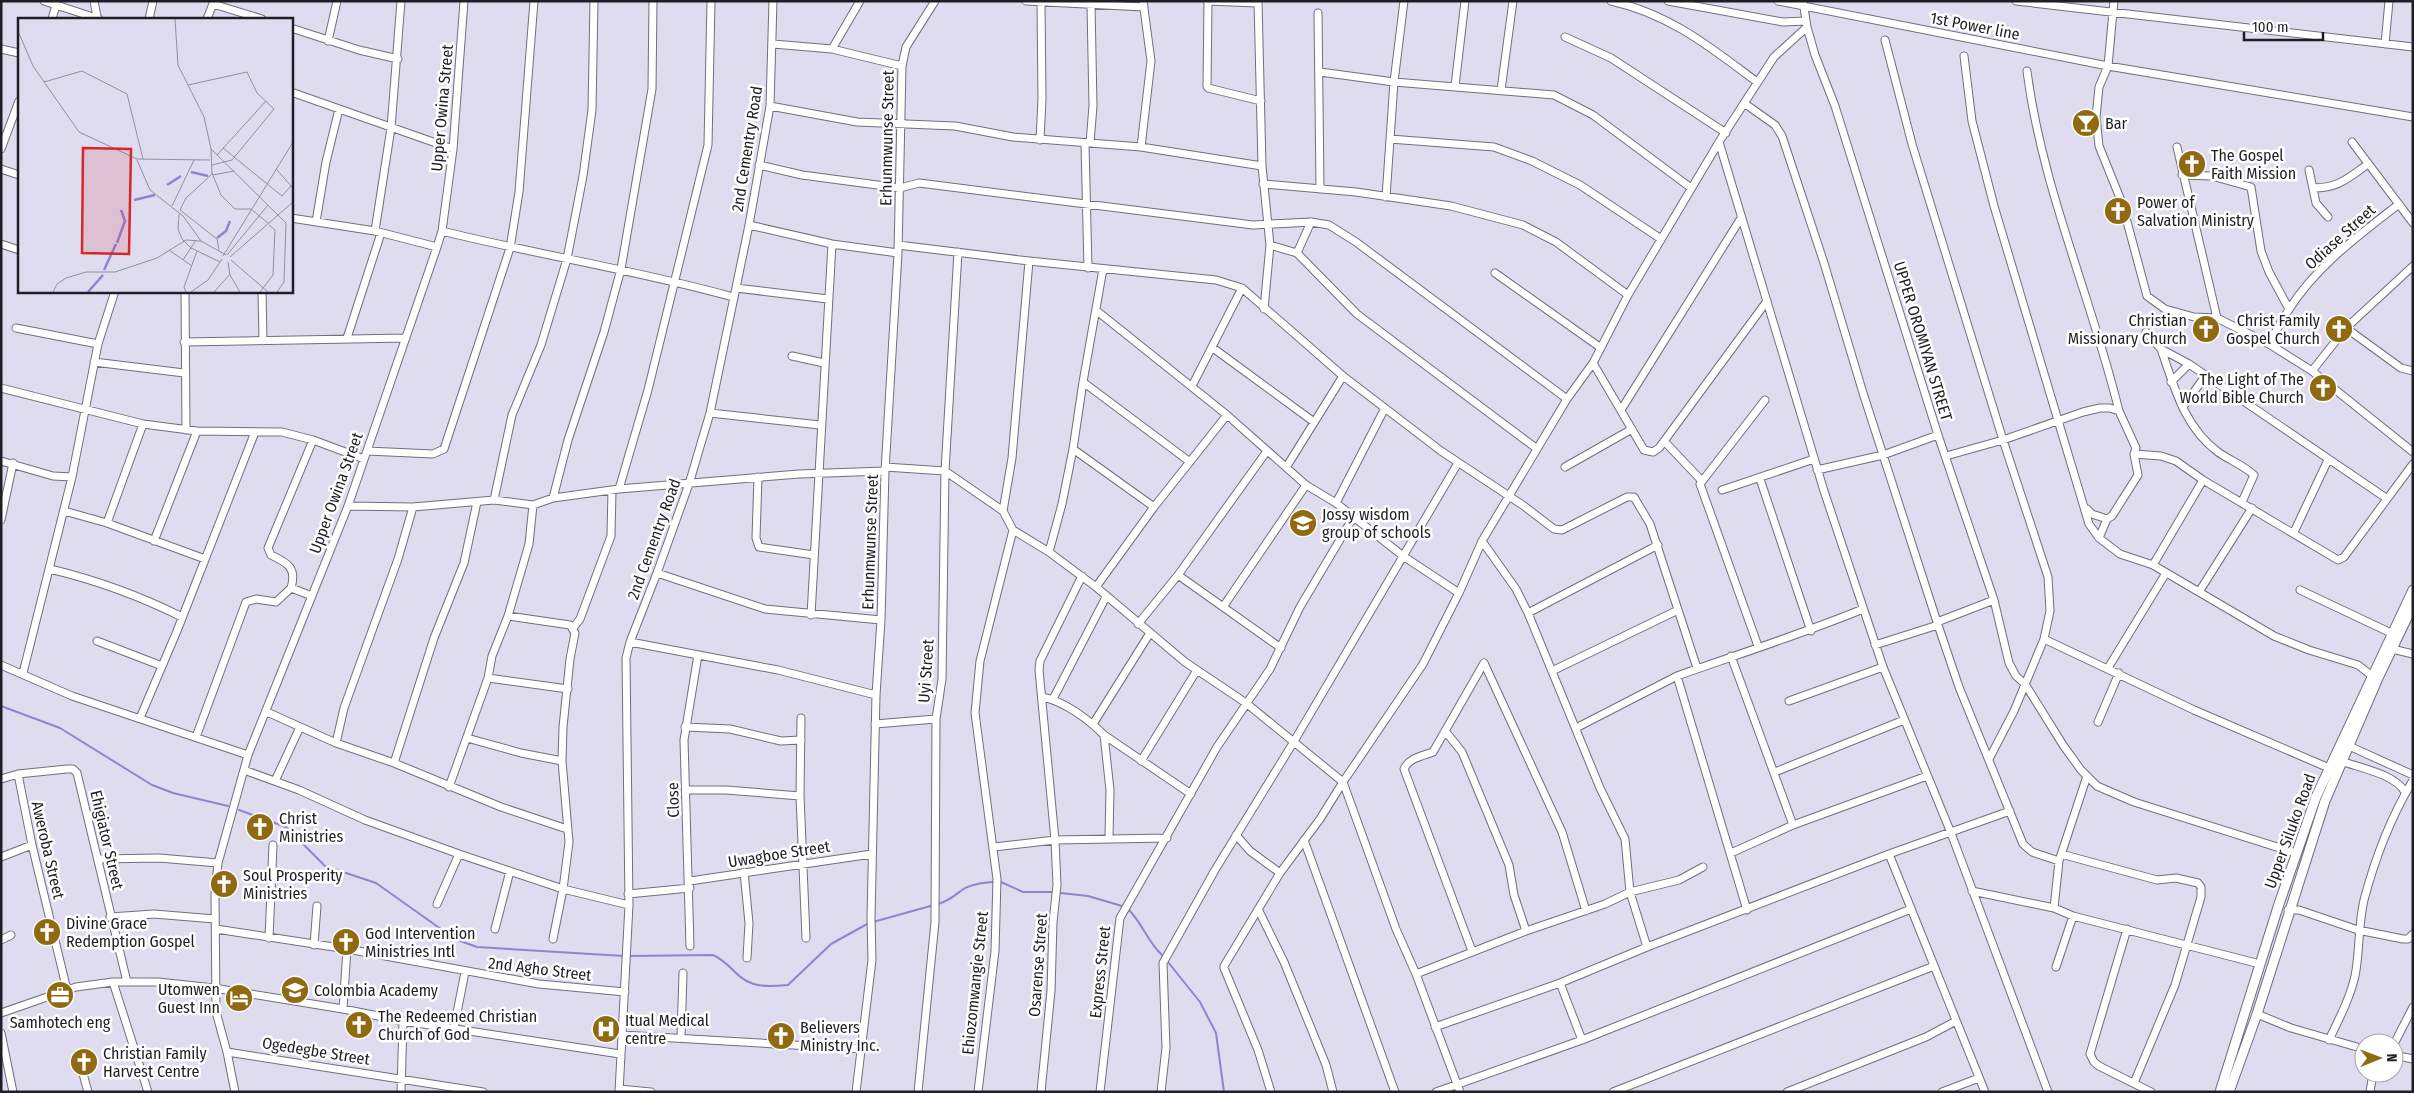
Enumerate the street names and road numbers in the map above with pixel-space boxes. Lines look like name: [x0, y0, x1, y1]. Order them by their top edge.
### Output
street label: 1st Power line: [1929, 8, 2021, 44]
street label: Upper Owina Street: [427, 43, 457, 172]
street label: Erhunmwunse Street: [876, 69, 898, 206]
street label: 2nd Cementry Road: [728, 85, 766, 213]
street label: Odiase Street: [2301, 200, 2380, 274]
street label: UPPER OROMIYAN STREET: [1890, 259, 1956, 423]
street label: Upper Owina Street: [305, 429, 367, 556]
street label: Erhunmwunse Street: [858, 473, 882, 610]
street label: 2nd Cementry Road: [623, 476, 685, 602]
street label: Uyi Street: [914, 638, 938, 703]
street label: Upper Siluko Road: [2260, 771, 2320, 891]
street label: Close: [663, 782, 683, 818]
street label: Ehigiator Street: [86, 788, 128, 892]
street label: Aweroba Street: [28, 799, 69, 901]
street label: Uwagboe Street: [727, 836, 832, 871]
street label: Ehiozomwangie Street: [958, 909, 992, 1056]
street label: Osarense Street: [1025, 912, 1051, 1017]
street label: Express Street: [1086, 924, 1114, 1019]
street label: 2nd Agho Street: [487, 953, 593, 985]
street label: Ogedegbe Street: [261, 1033, 372, 1069]

